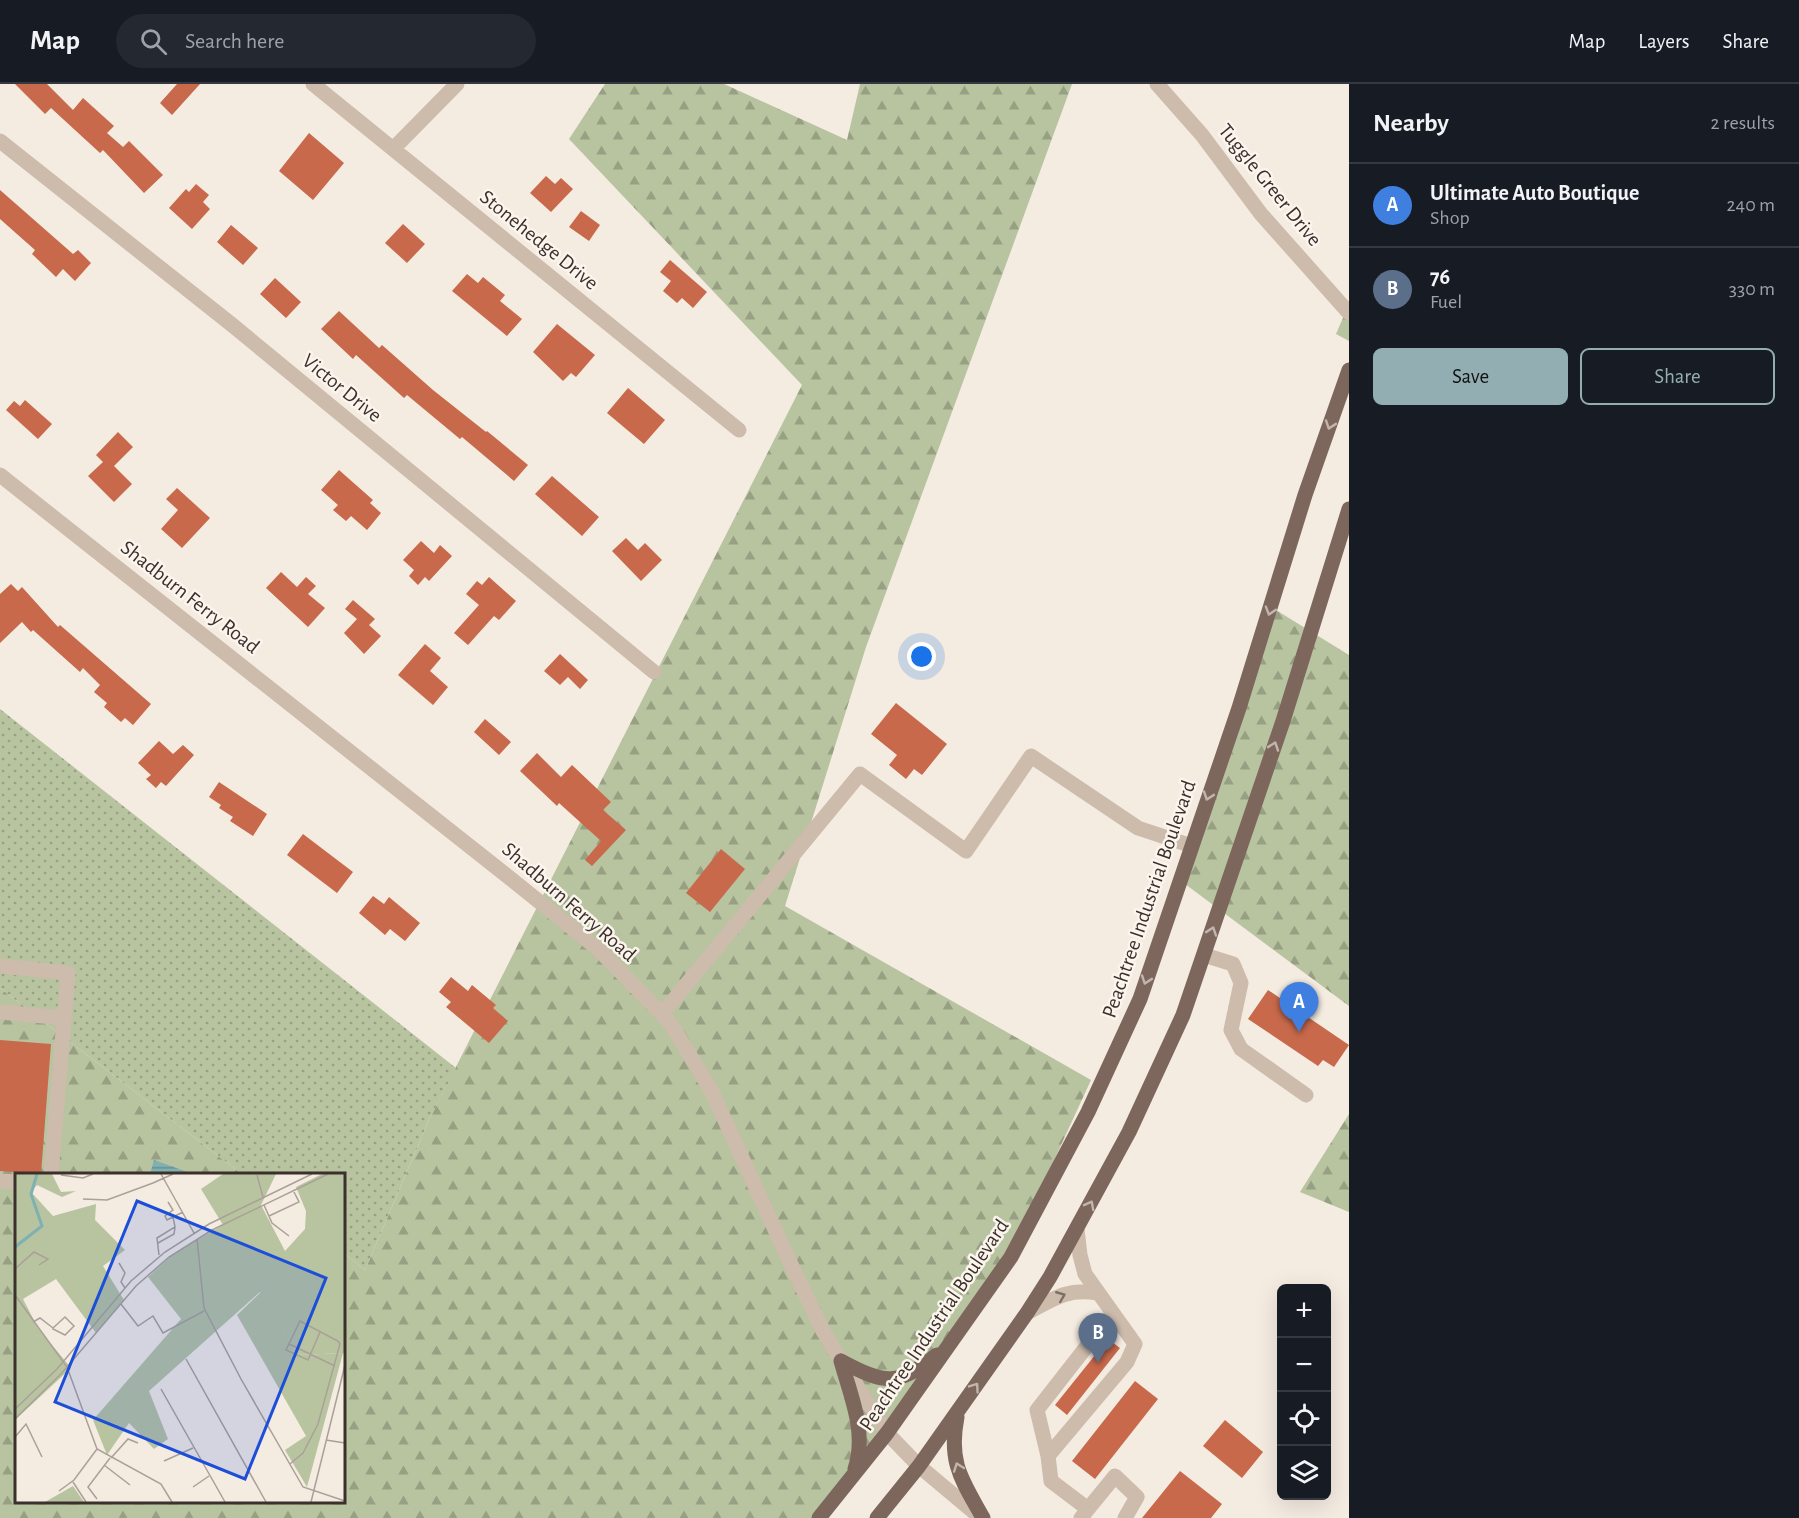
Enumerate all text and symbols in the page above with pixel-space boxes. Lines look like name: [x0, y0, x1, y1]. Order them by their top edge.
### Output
search box: [116, 14, 536, 68]
icon: search: [137, 25, 170, 58]
text: Map: [30, 27, 80, 55]
text: Search here: [185, 30, 284, 52]
text: Map: [1569, 31, 1605, 52]
text: Layers: [1638, 31, 1689, 52]
text: Share: [1722, 31, 1769, 52]
text: Nearby: [1373, 110, 1449, 136]
text: 2 results: [1711, 113, 1775, 133]
street label: Tuggle Greer Drive: [1214, 120, 1326, 250]
text: Ultimate Auto Boutique: [1430, 182, 1639, 204]
street label: Stonehedge Drive: [476, 186, 602, 294]
text: A: [1387, 195, 1399, 215]
text: 240 m: [1726, 195, 1775, 215]
text: Shop: [1430, 208, 1470, 228]
text: 76: [1430, 266, 1450, 288]
text: B: [1387, 279, 1398, 299]
text: 330 m: [1729, 279, 1775, 299]
text: Fuel: [1430, 292, 1462, 312]
button: Save: [1373, 348, 1568, 405]
button: Share: [1580, 348, 1775, 405]
street label: Victor Drive: [298, 350, 386, 426]
one-way arrow: [1324, 419, 1337, 430]
street label: Shadburn Ferry Road: [117, 537, 263, 658]
one-way arrow: [1265, 605, 1277, 616]
your location: [907, 642, 936, 671]
one-way arrow: [1267, 741, 1280, 752]
street label: Peachtree Industrial Boulevard: [1098, 777, 1200, 1021]
one-way arrow: [1203, 790, 1216, 801]
street label: Shadburn Ferry Road: [498, 838, 640, 966]
one-way arrow: [1204, 926, 1217, 937]
one-way arrow: [1141, 975, 1154, 985]
pin: A: [1280, 982, 1318, 1032]
inset map: [15, 1173, 345, 1503]
one-way arrow: [1083, 1200, 1094, 1211]
street label: Peachtree Industrial Boulevard: [855, 1215, 1013, 1434]
map controls: [1277, 1284, 1331, 1500]
button: +: [1277, 1284, 1331, 1338]
one-way arrow: [1054, 1291, 1065, 1303]
pin: B: [1078, 1314, 1118, 1363]
button: −: [1277, 1338, 1331, 1392]
one-way arrow: [968, 1383, 979, 1394]
button: locate: [1277, 1392, 1331, 1446]
button: layers: [1277, 1446, 1331, 1500]
one-way arrow: [953, 1462, 965, 1473]

